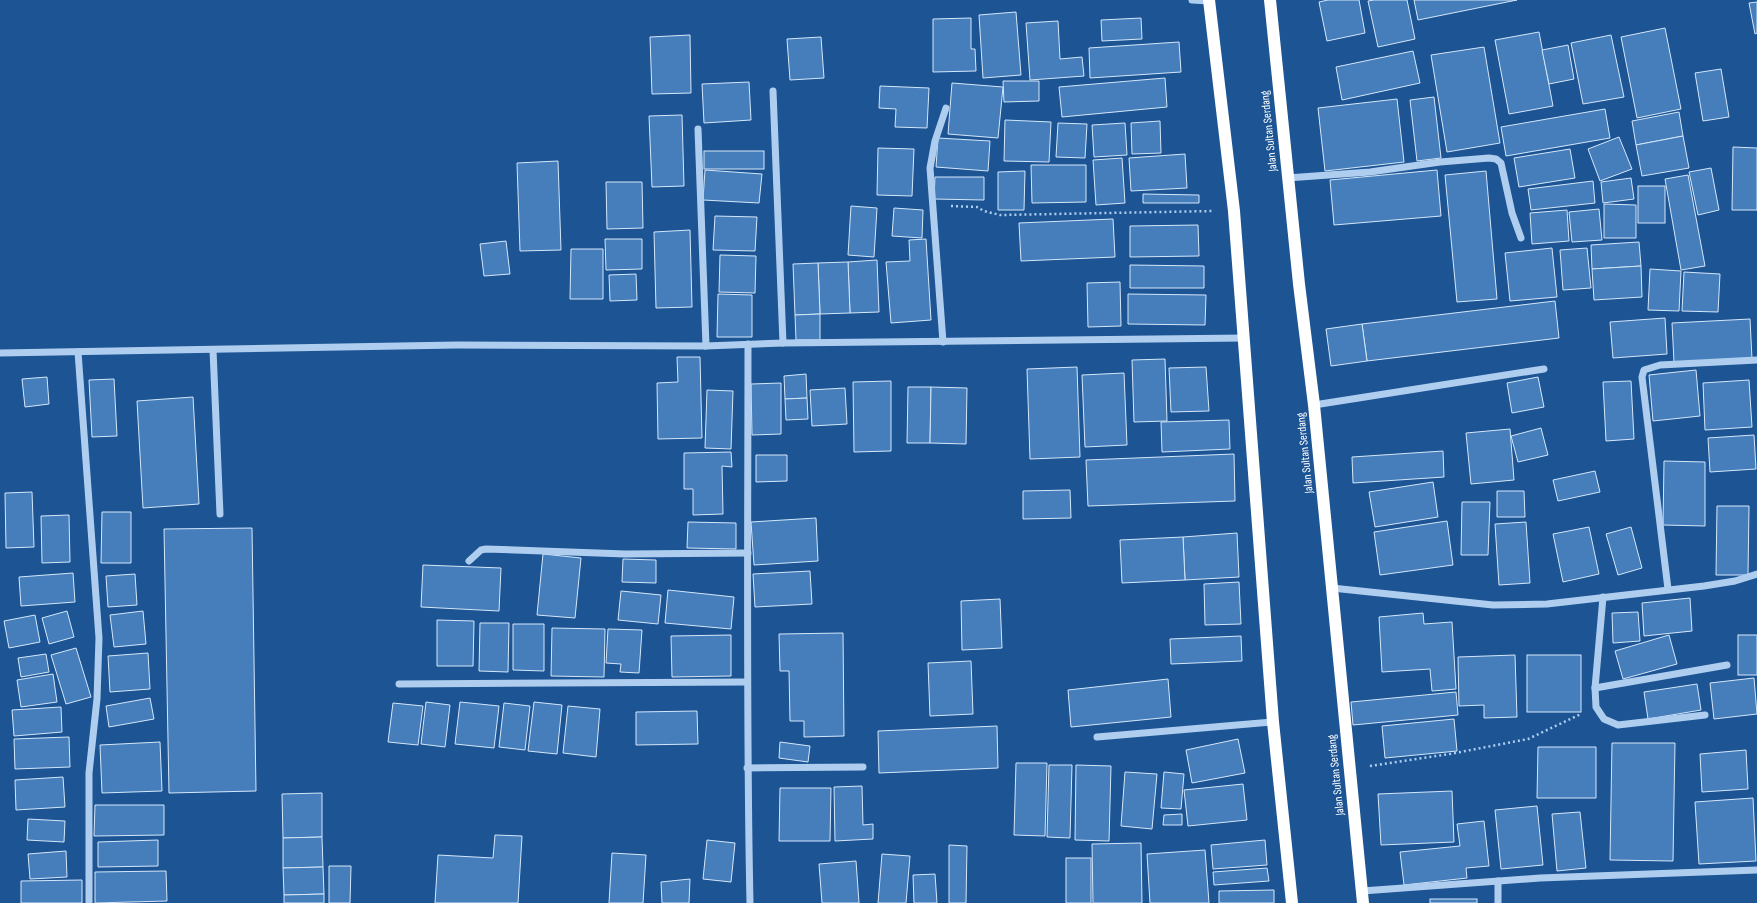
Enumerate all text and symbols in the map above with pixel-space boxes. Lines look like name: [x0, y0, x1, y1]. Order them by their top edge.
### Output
street label: Jalan Sultan Serdang: [1257, 90, 1281, 173]
street label: Jalan Sultan Serdang: [1293, 412, 1317, 495]
street label: Jalan Sultan Serdang: [1324, 734, 1348, 817]

